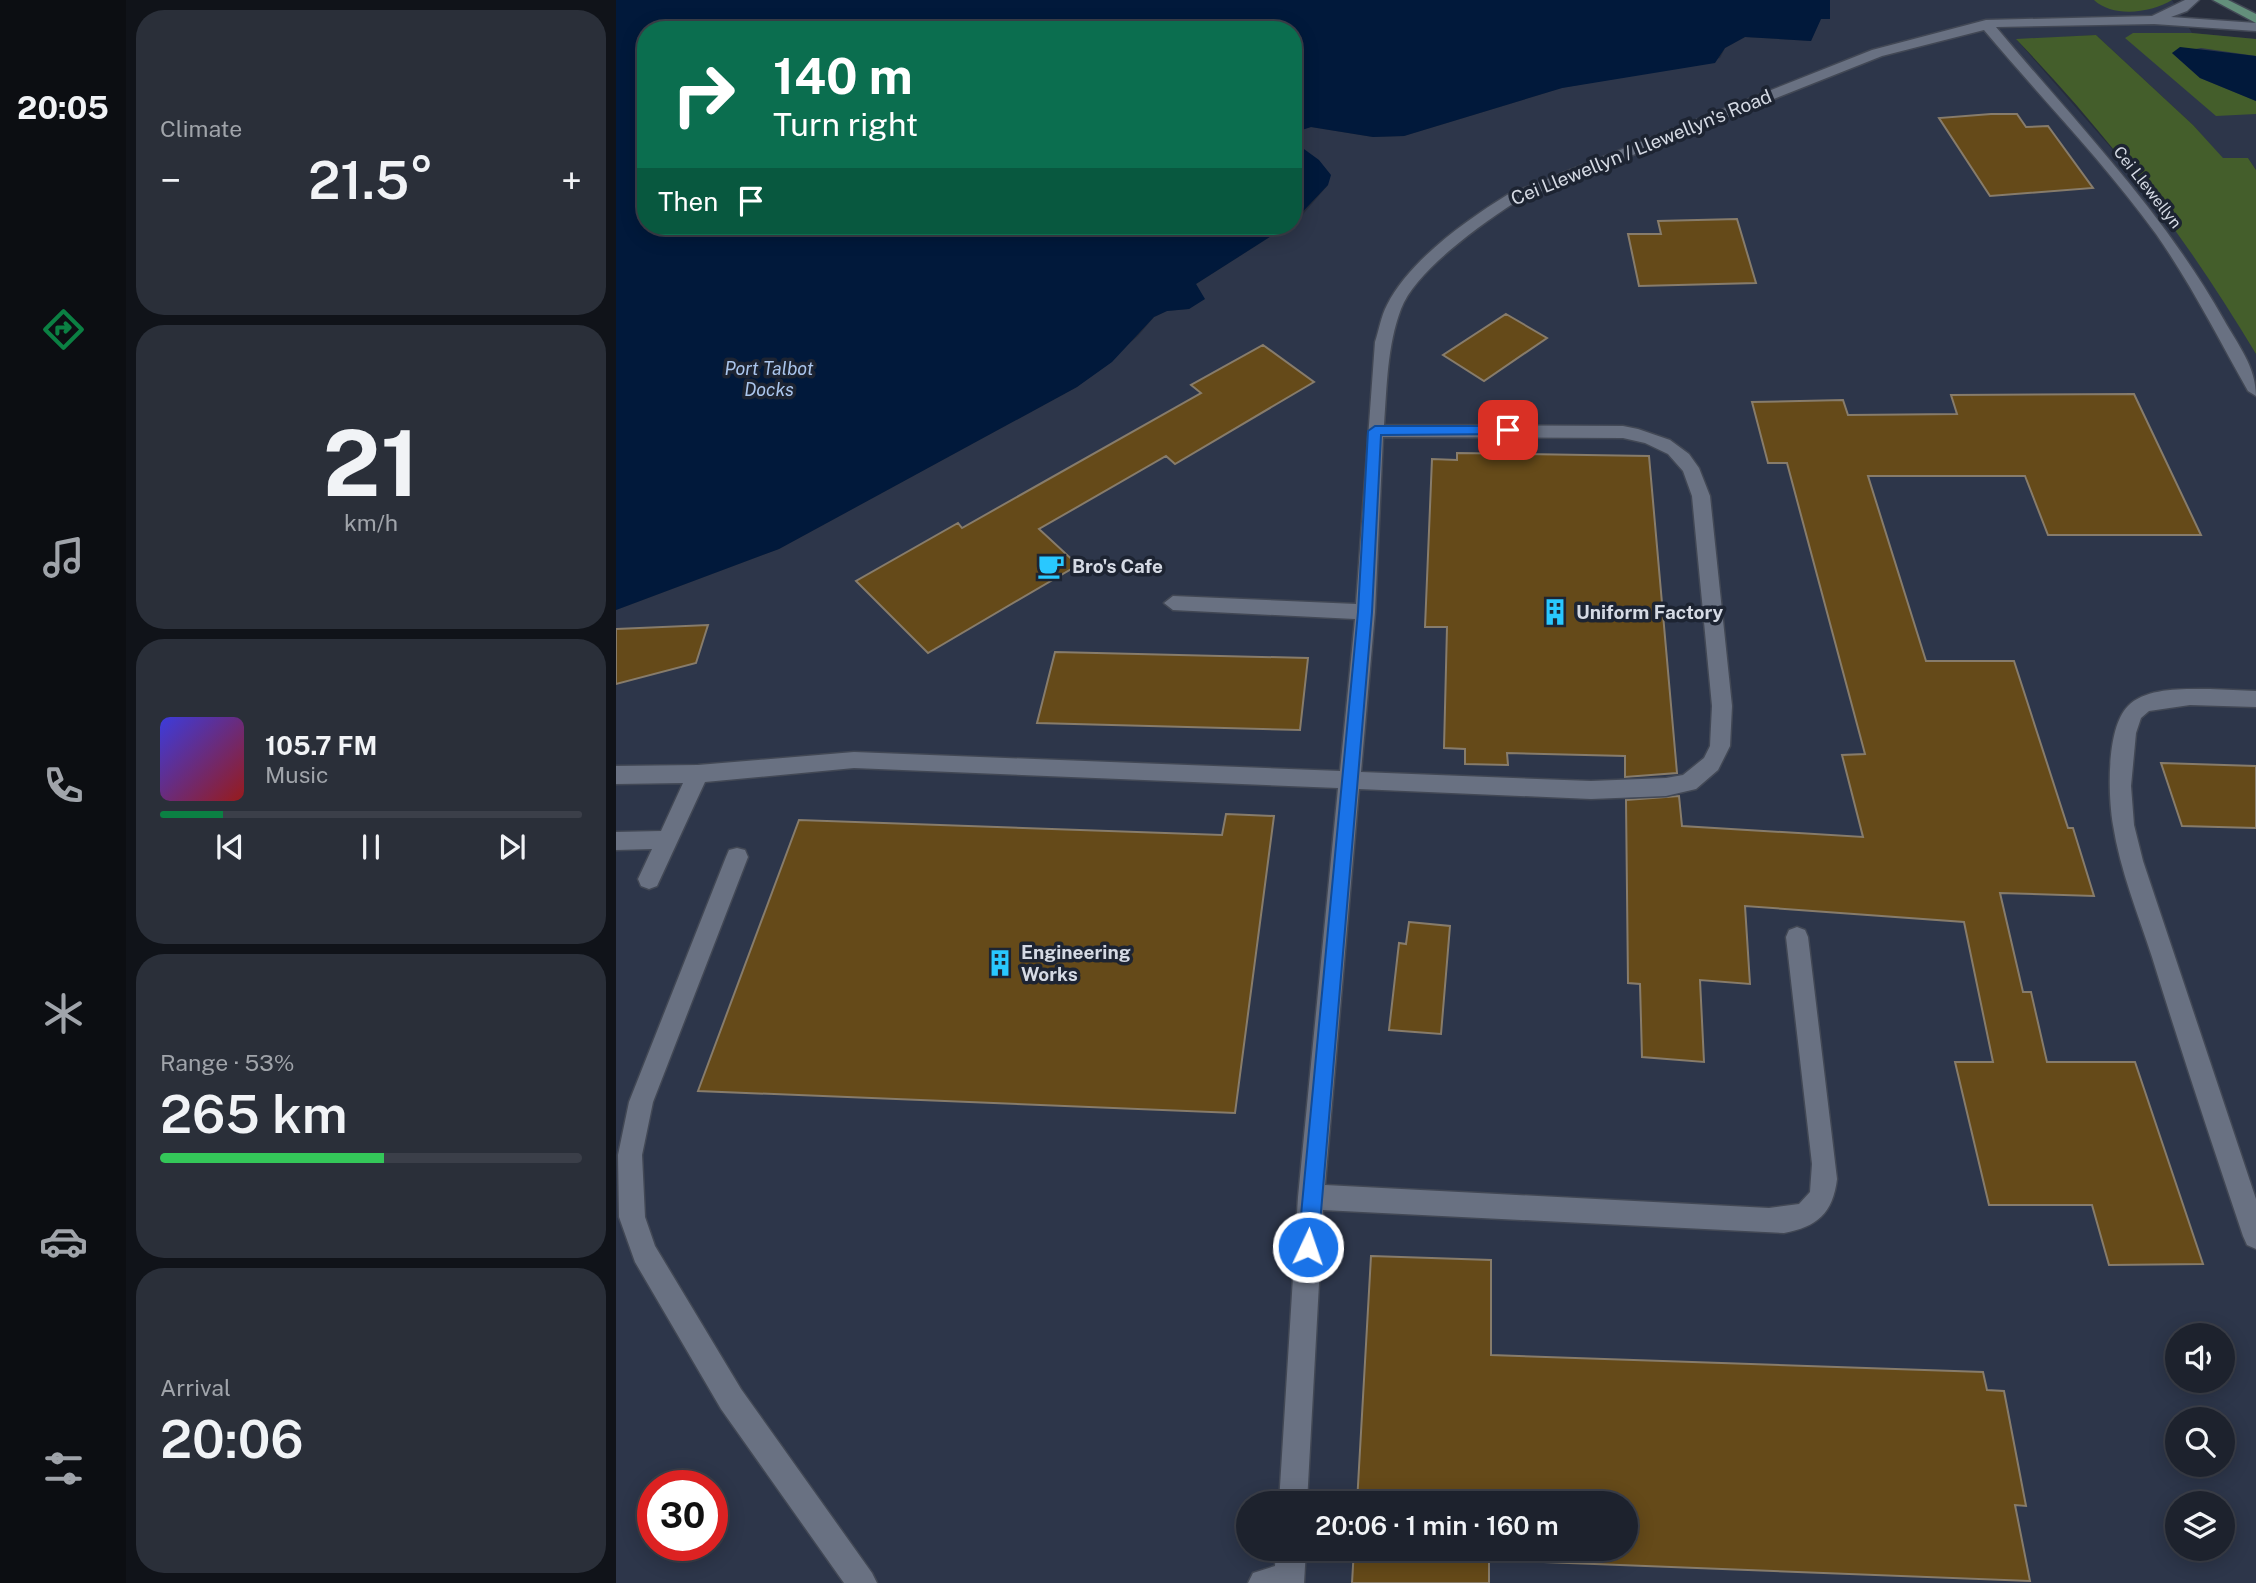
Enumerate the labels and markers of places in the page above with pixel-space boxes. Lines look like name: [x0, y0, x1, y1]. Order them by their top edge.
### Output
pin: [1478, 400, 1538, 460]
cafe icon: Bro's Cafe: [1036, 551, 1066, 581]
place label: Bro's Cafe: [1072, 555, 1163, 577]
building icon: Uniform Factory: [1540, 597, 1570, 627]
place label: Uniform Factory: [1576, 601, 1724, 623]
place label: Engineering Works: [1021, 941, 1131, 985]
building icon: Engineering Works: [985, 948, 1015, 978]

